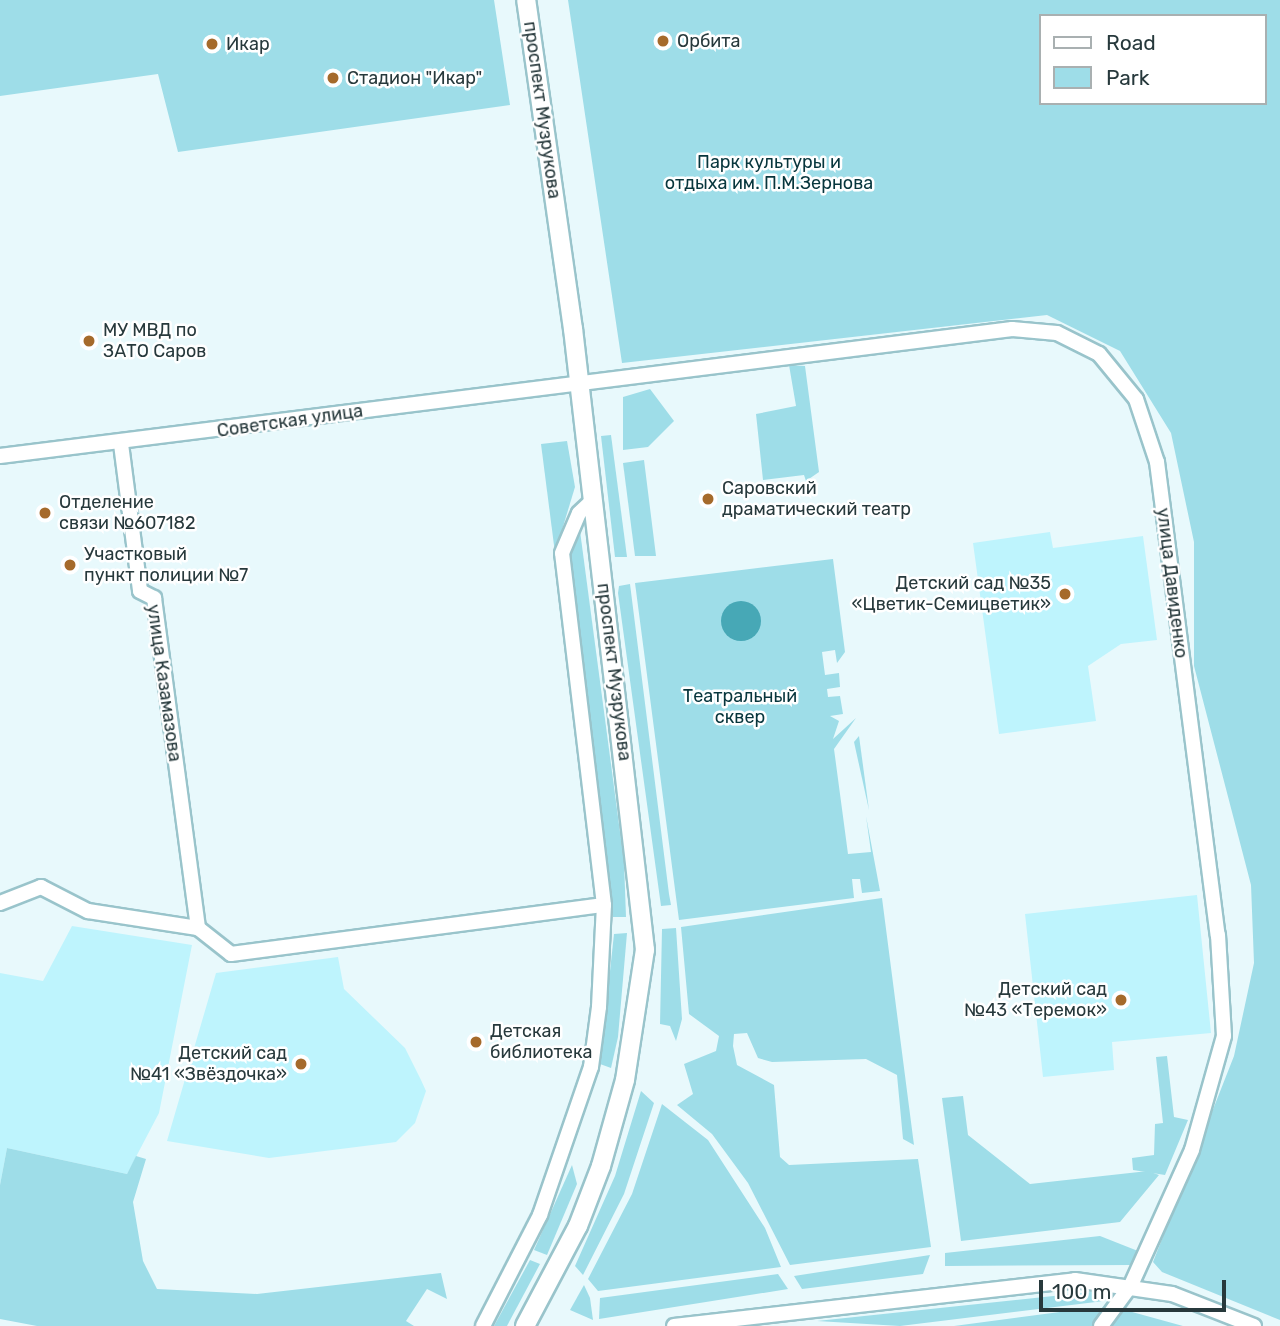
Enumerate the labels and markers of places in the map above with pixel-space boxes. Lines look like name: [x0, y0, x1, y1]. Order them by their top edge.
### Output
place label: Орбита: [677, 30, 740, 52]
place label: Икар: [226, 33, 270, 55]
marker: Орбита: [655, 33, 671, 49]
marker: Икар: [204, 36, 220, 52]
place label: Стадион "Икар": [347, 67, 482, 89]
marker: Стадион "Икар": [325, 70, 341, 86]
place label: МУ МВД по ЗАТО Саров: [103, 320, 206, 362]
marker: МУ МВД по ЗАТО Саров: [81, 333, 97, 349]
place label: Саровский драматический театр: [722, 478, 911, 520]
marker: Саровский драматический театр: [700, 491, 716, 507]
place label: Отделение связи №607182: [59, 492, 195, 534]
marker: Отделение связи №607182: [37, 505, 53, 521]
place label: Участковый пункт полиции №7: [84, 544, 248, 586]
marker: Участковый пункт полиции №7: [62, 557, 78, 573]
place label: Детский сад №35 «Цветик-Семицветик»: [851, 573, 1051, 616]
marker: Детский сад №35 «Цветик-Семицветик»: [1057, 586, 1073, 602]
place label: Детский сад №43 «Теремок»: [964, 979, 1107, 1021]
marker: Детский сад №43 «Теремок»: [1113, 992, 1129, 1008]
place label: Детская библиотека: [490, 1021, 592, 1064]
marker: Детская библиотека: [468, 1034, 484, 1050]
place label: Детский сад №41 «Звёздочка»: [130, 1043, 287, 1086]
marker: Детский сад №41 «Звёздочка»: [293, 1056, 309, 1072]

